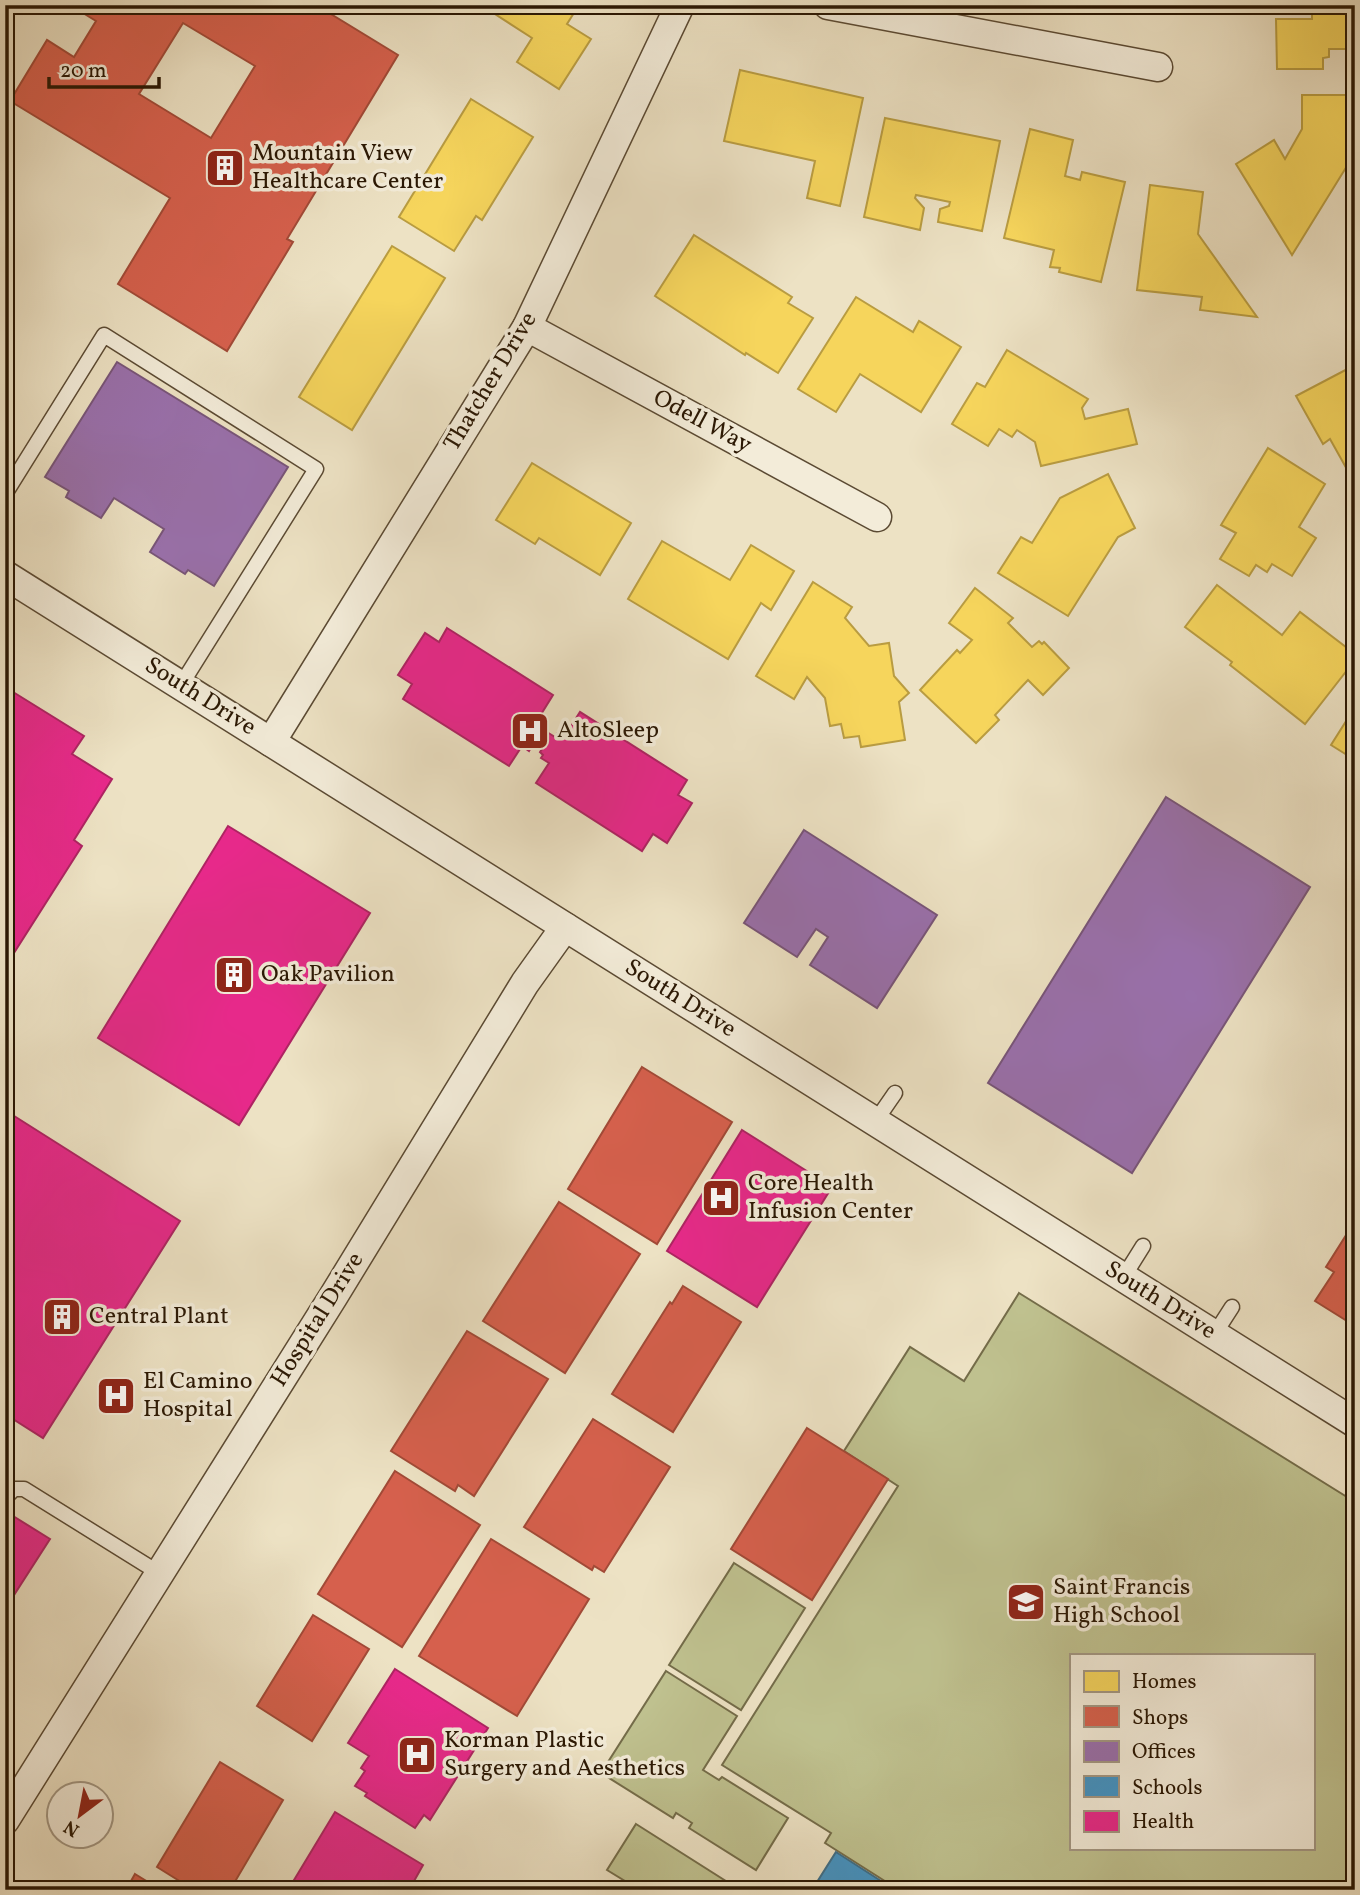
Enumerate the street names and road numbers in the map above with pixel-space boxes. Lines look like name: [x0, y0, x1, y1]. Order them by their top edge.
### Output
street label: Thatcher Drive: [436, 306, 546, 458]
street label: Odell Way: [647, 382, 757, 462]
street label: South Drive: [138, 649, 262, 745]
street label: South Drive: [618, 951, 742, 1047]
street label: Hospital Drive: [263, 1246, 373, 1394]
street label: South Drive: [1098, 1253, 1222, 1349]

